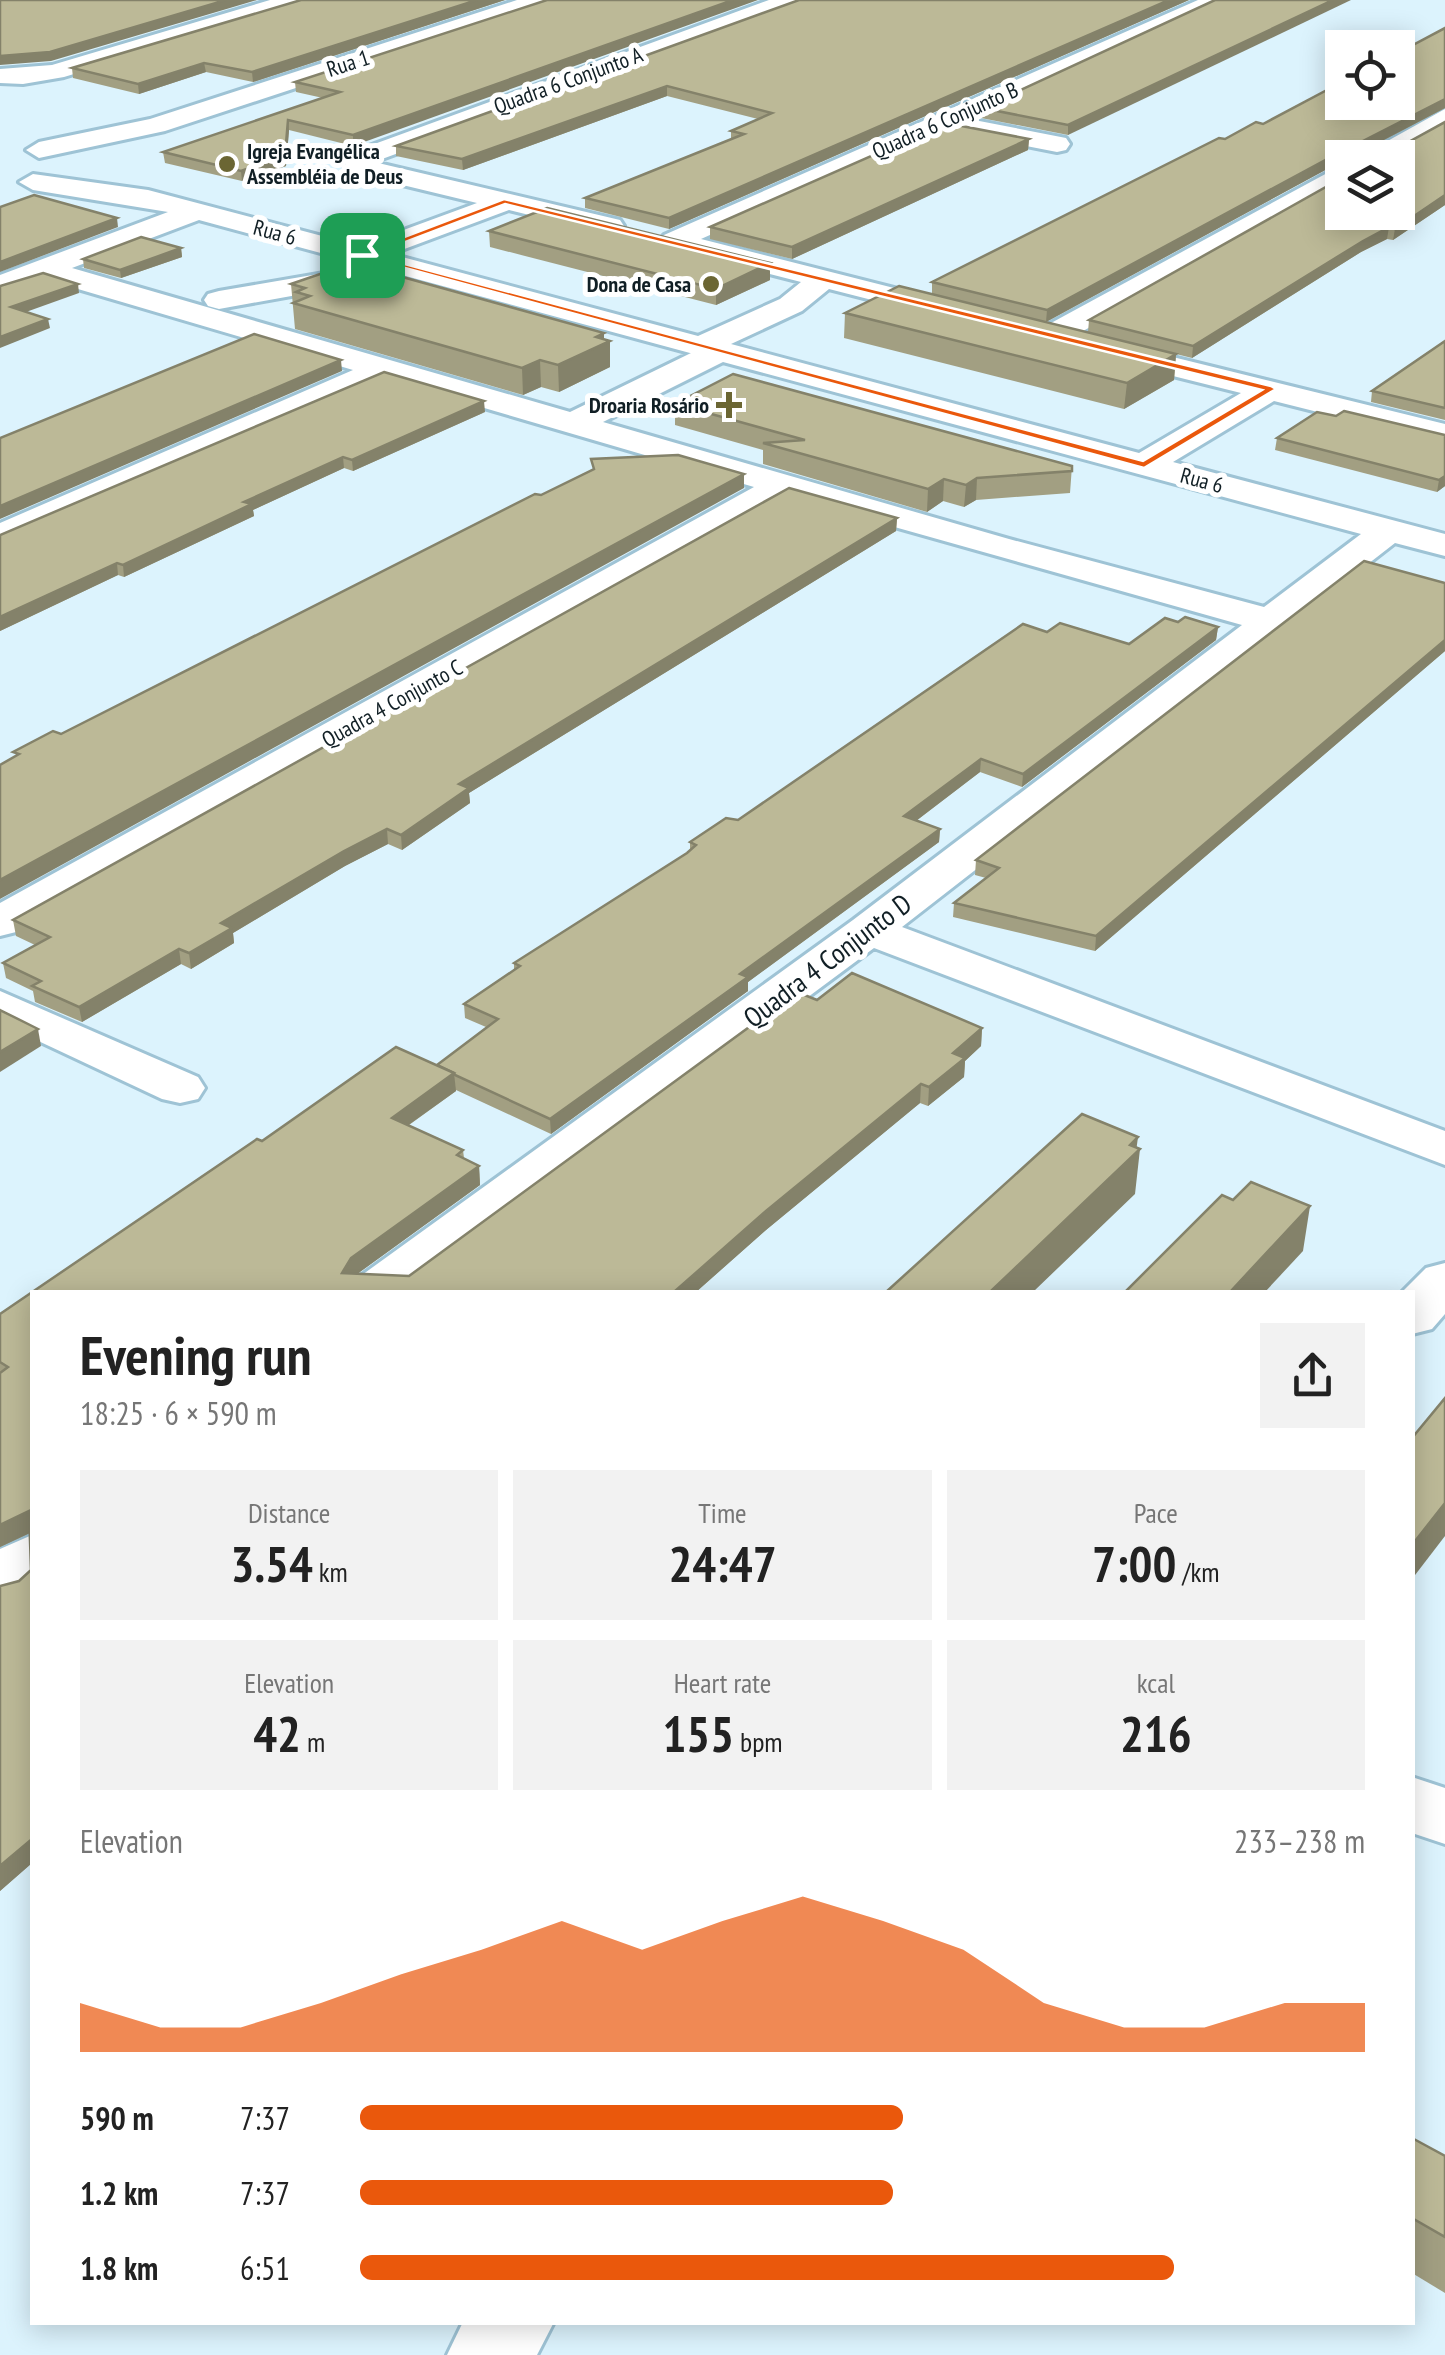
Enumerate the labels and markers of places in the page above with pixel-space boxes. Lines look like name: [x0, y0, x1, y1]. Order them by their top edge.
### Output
place label: Igreja Evangélica Assembléia de Deus: [246, 137, 403, 190]
marker: Igreja Evangélica Assembléia de Deus: [216, 153, 238, 175]
pin: [320, 213, 405, 298]
place label: Dona de Casa: [587, 270, 691, 298]
marker: Dona de Casa: [700, 273, 722, 295]
place label: Droaria Rosário: [589, 391, 709, 419]
marker: Droaria Rosário: [718, 394, 740, 416]

